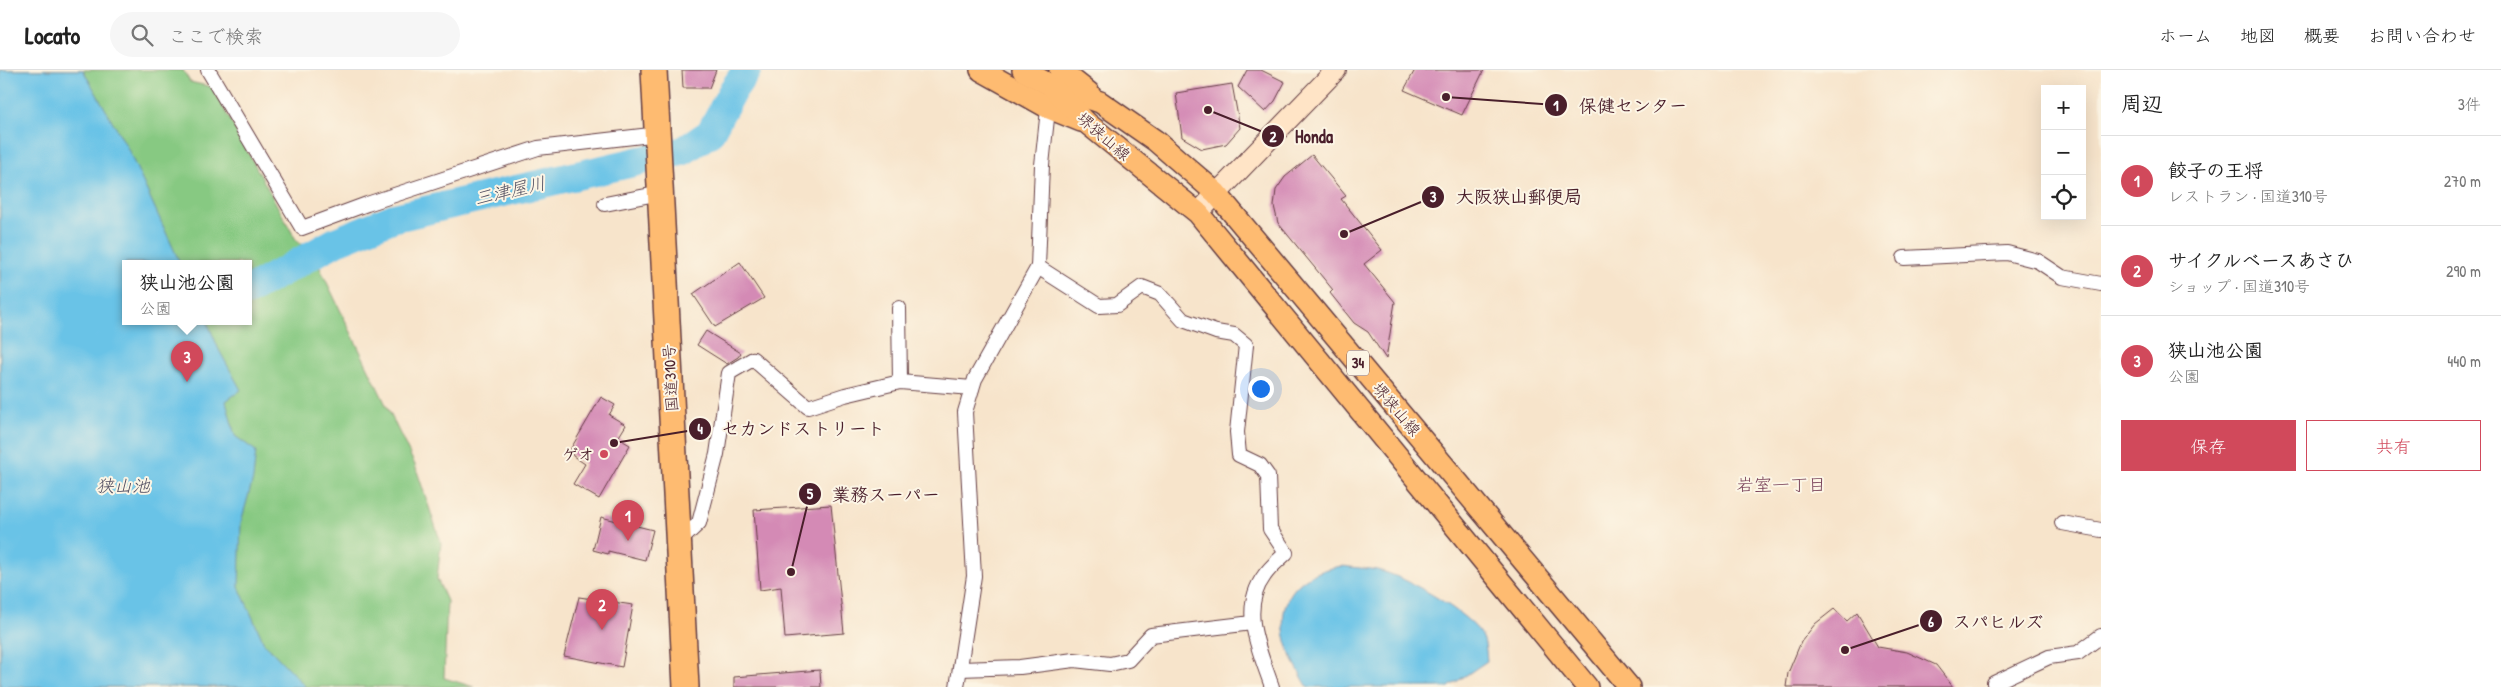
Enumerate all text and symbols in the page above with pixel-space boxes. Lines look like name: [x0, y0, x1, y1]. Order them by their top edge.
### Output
search box: [110, 12, 460, 57]
text: Locato: [25, 19, 80, 51]
icon: search: [128, 21, 156, 49]
text: ここで検索: [168, 23, 263, 49]
text: ホーム: [2159, 23, 2212, 48]
text: 地図: [2240, 23, 2276, 48]
text: 概要: [2304, 23, 2340, 48]
text: お問い合わせ: [2368, 23, 2476, 48]
map controls: [2041, 85, 2086, 220]
button: +: [2041, 85, 2086, 130]
callout: 保健センター: [1544, 89, 1697, 122]
text: 周辺: [2121, 89, 2163, 118]
text: 保健センター: [1579, 93, 1687, 118]
text: 3件: [2458, 93, 2481, 115]
text: 1: [1553, 95, 1559, 116]
street label: 堺狭山線: [1073, 107, 1135, 165]
callout: Honda: [1260, 120, 1343, 153]
text: Honda: [1295, 124, 1334, 149]
text: 2: [1269, 126, 1277, 147]
button: −: [2041, 130, 2086, 175]
text: 餃子の王将: [2168, 157, 2263, 183]
water label: 三津屋川: [472, 170, 548, 211]
text: 1: [2134, 170, 2140, 192]
text: 270 m: [2444, 170, 2481, 192]
button: locate: [2041, 175, 2086, 220]
callout: 大阪狭山郵便局: [1421, 180, 1592, 213]
text: 大阪狭山郵便局: [1456, 184, 1582, 209]
text: レストラン · 国道310号: [2168, 185, 2328, 207]
text: 3: [1430, 186, 1437, 207]
text: サイクルベースあさひ: [2168, 247, 2354, 273]
popup: [122, 260, 252, 325]
text: 2: [2133, 260, 2141, 282]
text: 290 m: [2446, 260, 2481, 282]
text: 狭山池公園: [139, 269, 235, 295]
text: ショップ · 国道310号: [2168, 275, 2310, 297]
text: 公園: [139, 297, 172, 319]
text: 狭山池公園: [2168, 337, 2263, 363]
pin: 3: [171, 341, 203, 382]
street label: 国道310号: [657, 343, 683, 413]
road number: 34: [1347, 350, 1369, 376]
text: 3: [2133, 350, 2141, 372]
text: 440 m: [2447, 350, 2481, 372]
text: 公園: [2168, 365, 2200, 387]
your location: [1248, 376, 1274, 402]
street label: 堺狭山線: [1368, 377, 1426, 441]
callout: セカンドストリート: [687, 413, 894, 446]
text: セカンドストリート: [721, 416, 885, 441]
text: 4: [697, 418, 703, 439]
button: 保存: [2121, 420, 2296, 471]
button: 共有: [2306, 420, 2481, 471]
place label: ゲオ: [562, 443, 594, 465]
marker: ゲオ: [598, 448, 610, 460]
district label: 岩室一丁目: [1736, 472, 1826, 497]
water label: 狭山池: [96, 473, 151, 498]
callout: 業務スーパー: [798, 478, 950, 511]
text: 業務スーパー: [832, 482, 940, 507]
text: 5: [807, 483, 814, 504]
pin: 1: [612, 500, 644, 541]
pin: 2: [586, 589, 618, 630]
callout: スパヒルズ: [1918, 605, 2053, 638]
text: スパヒルズ: [1953, 609, 2043, 634]
text: 6: [1928, 611, 1934, 632]

